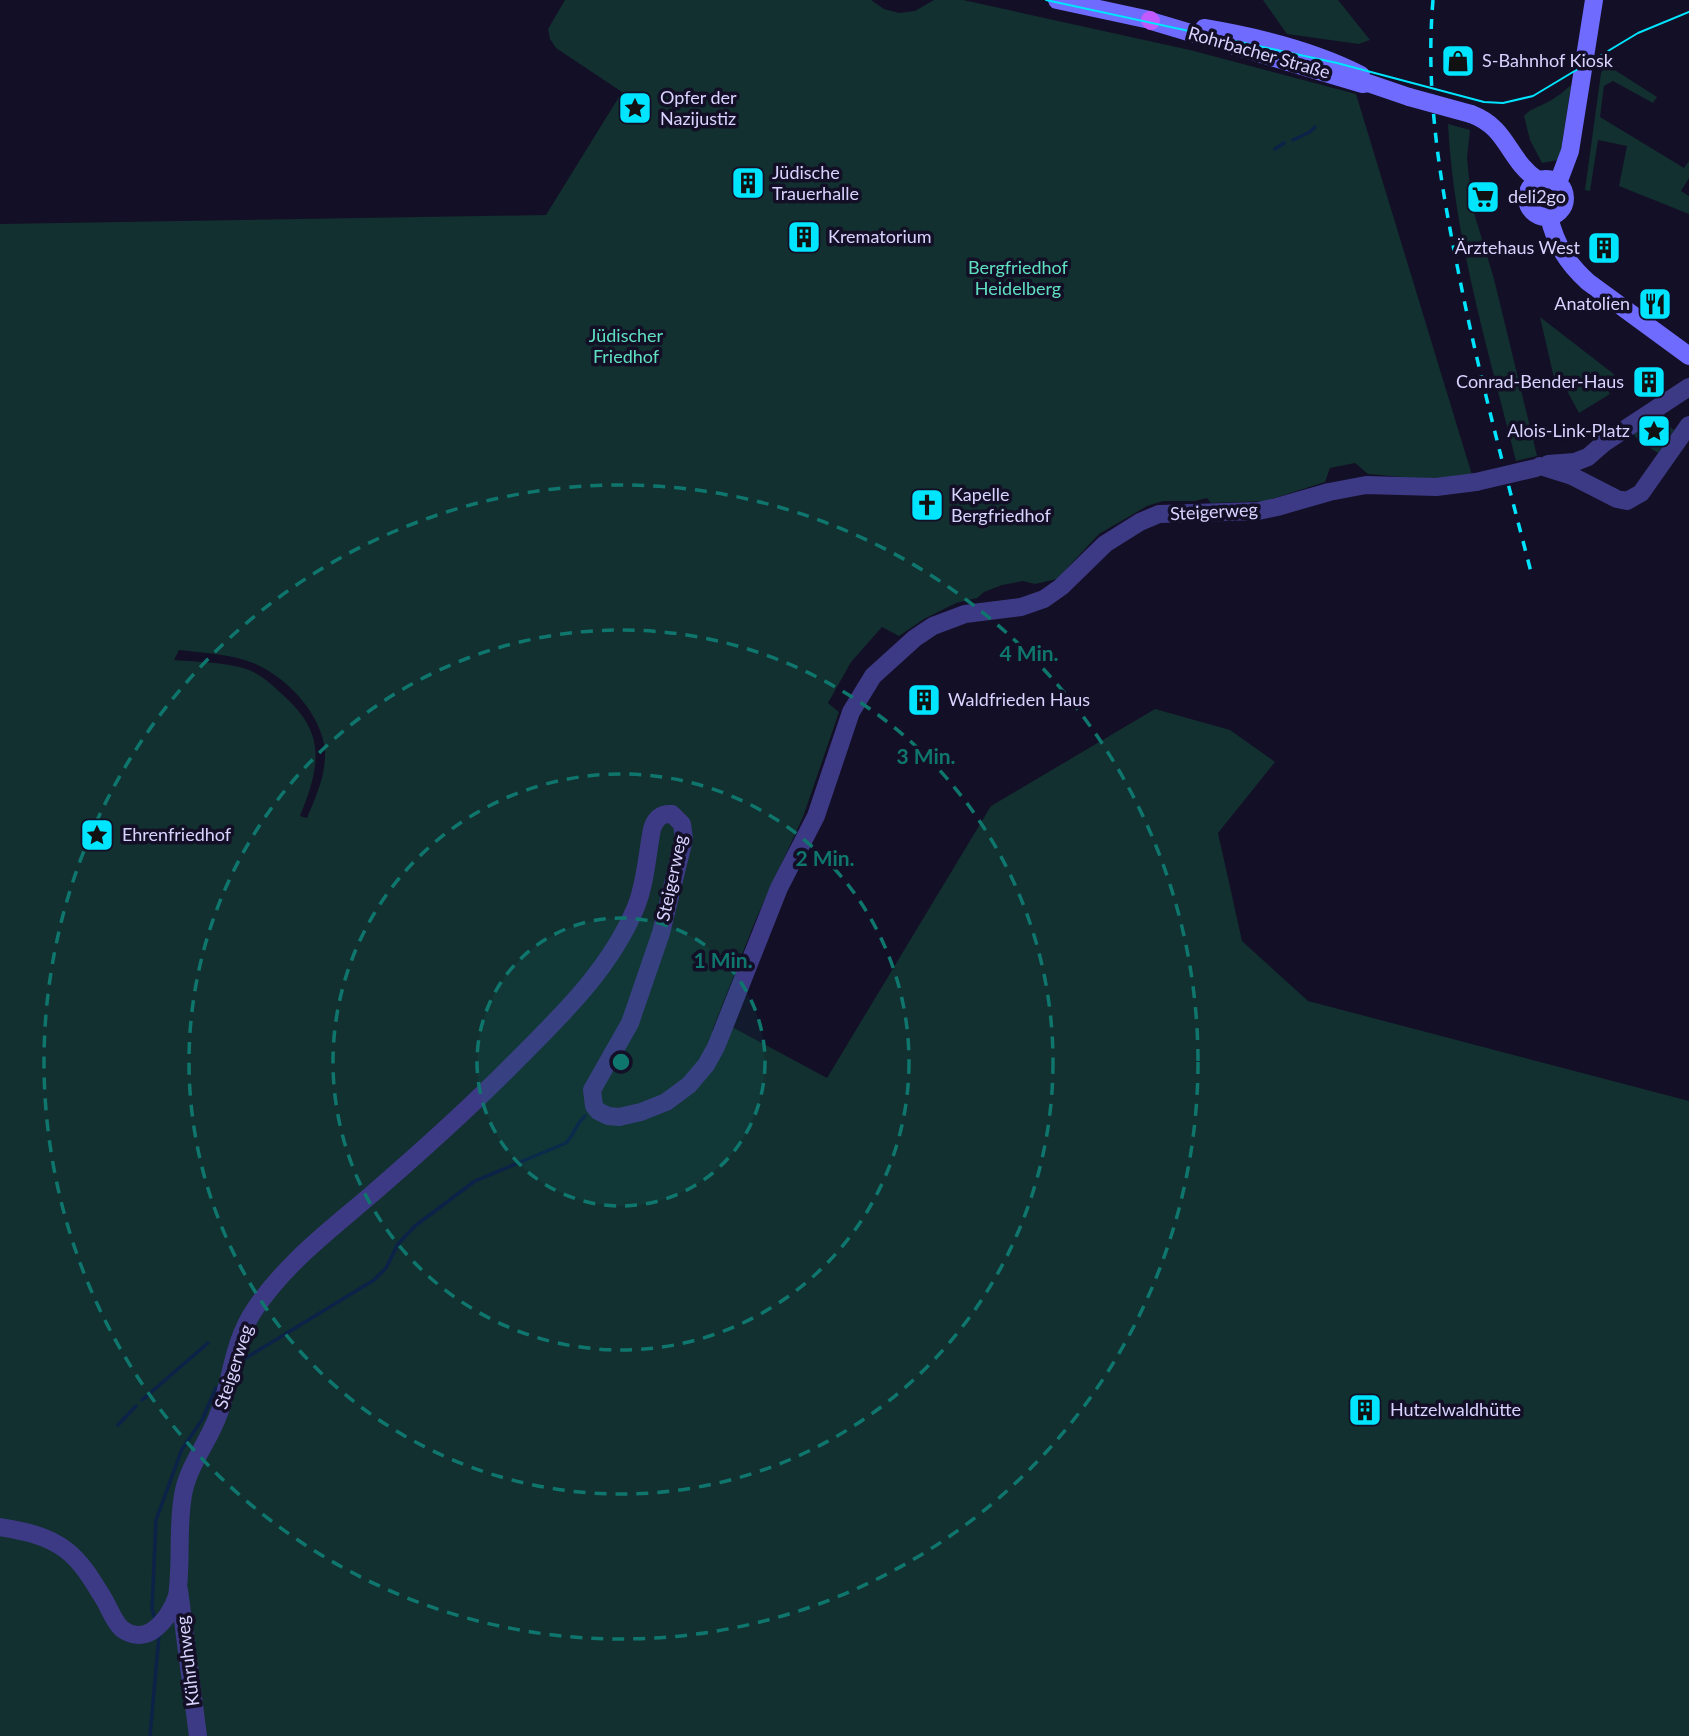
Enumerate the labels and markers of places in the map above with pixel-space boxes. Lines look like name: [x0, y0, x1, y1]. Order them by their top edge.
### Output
shop icon: S-Bahnhof Kiosk: [1439, 42, 1477, 80]
place label: S-Bahnhof Kiosk: [1482, 49, 1614, 71]
place label: Opfer der Nazijustiz: [660, 86, 737, 129]
place icon: Opfer der Nazijustiz: [616, 89, 654, 127]
place label: Jüdische Trauerhalle: [772, 161, 859, 204]
building icon: Jüdische Trauerhalle: [729, 164, 767, 202]
supermarket icon: deli2go: [1464, 178, 1502, 216]
place label: deli2go: [1508, 185, 1566, 207]
building icon: Krematorium: [785, 218, 823, 256]
place label: Krematorium: [828, 225, 932, 247]
building icon: Ärztehaus West: [1585, 229, 1623, 267]
place label: Ärztehaus West: [1455, 236, 1581, 258]
restaurant icon: Anatolien: [1636, 285, 1674, 323]
place label: Anatolien: [1554, 292, 1630, 314]
building icon: Conrad-Bender-Haus: [1630, 363, 1668, 401]
place label: Conrad-Bender-Haus: [1456, 370, 1624, 392]
place icon: Alois-Link-Platz: [1635, 412, 1673, 450]
place label: Alois-Link-Platz: [1507, 419, 1630, 441]
place label: Kapelle Bergfriedhof: [951, 483, 1052, 526]
church icon: Kapelle Bergfriedhof: [908, 486, 946, 524]
building icon: Waldfrieden Haus: [905, 681, 943, 719]
place label: Waldfrieden Haus: [948, 688, 1090, 710]
place icon: Ehrenfriedhof: [78, 816, 116, 854]
place label: Ehrenfriedhof: [122, 823, 232, 845]
centre of rings: [609, 1050, 633, 1074]
building icon: Hutzelwaldhütte: [1346, 1391, 1384, 1429]
place label: Hutzelwaldhütte: [1390, 1398, 1521, 1420]

